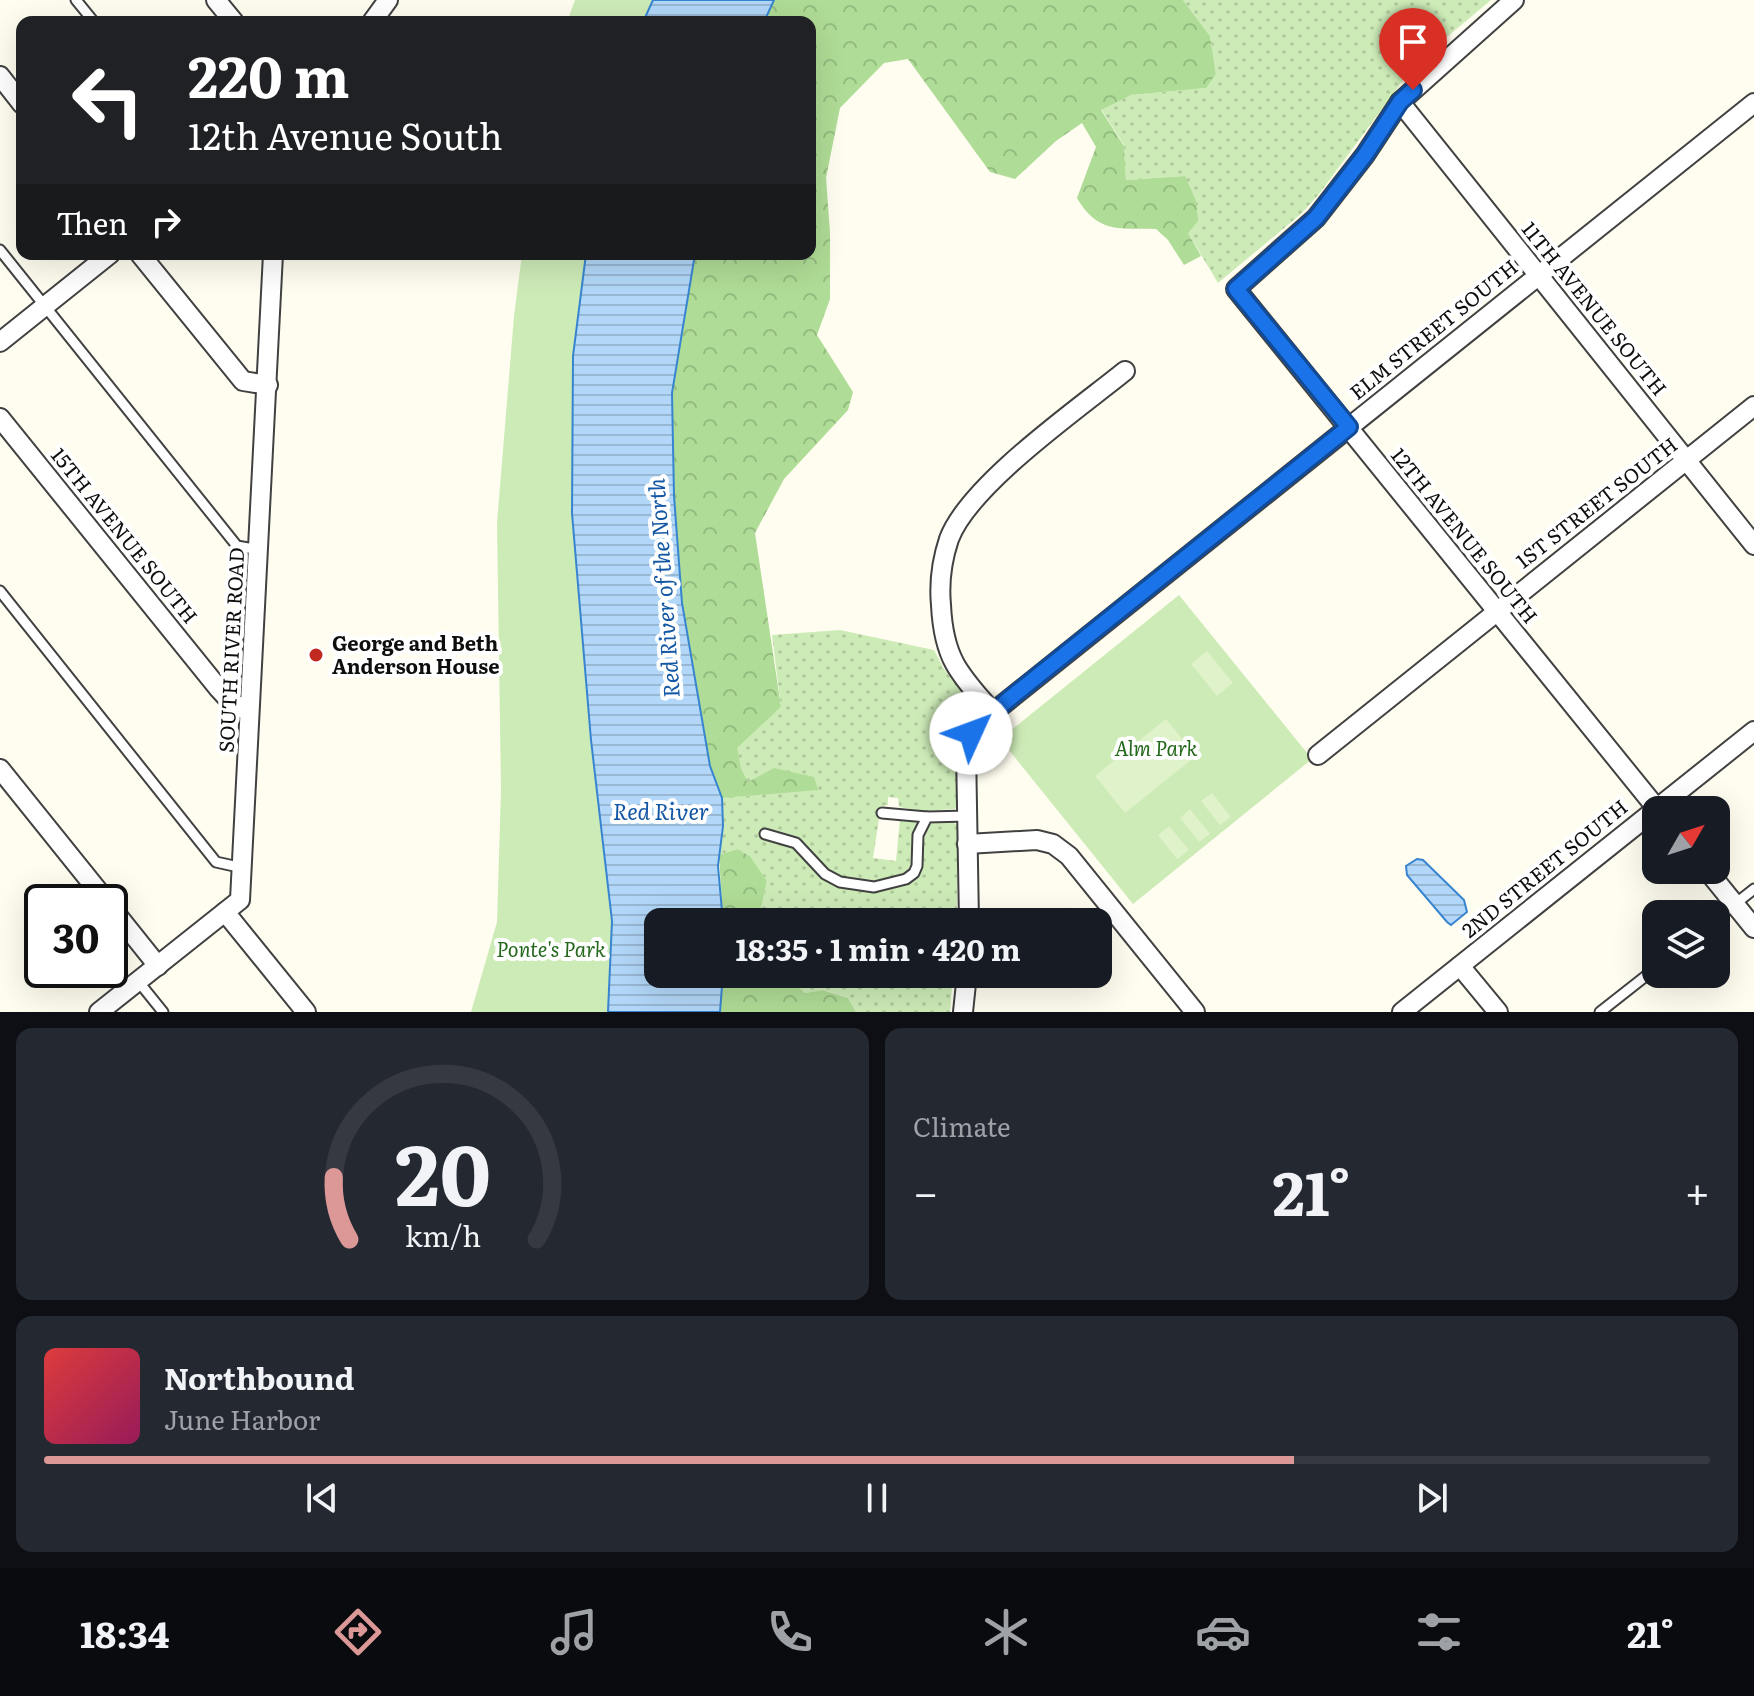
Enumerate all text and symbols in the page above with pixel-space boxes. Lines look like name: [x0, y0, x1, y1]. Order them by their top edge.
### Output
pin: [1379, 8, 1447, 90]
icon: arrive: [1391, 20, 1435, 64]
text: 220 m: [188, 32, 350, 115]
icon: left: [56, 48, 160, 152]
text: 12th Avenue South: [188, 108, 503, 161]
text: Then: [56, 200, 128, 244]
icon: right: [144, 200, 188, 244]
street label: 11TH AVENUE SOUTH: [1516, 214, 1675, 401]
street label: ELM STREET SOUTH: [1342, 251, 1523, 406]
street label: 1ST STREET SOUTH: [1509, 429, 1683, 574]
street label: 15TH AVENUE SOUTH: [45, 440, 206, 629]
street label: 12TH AVENUE SOUTH: [1385, 440, 1546, 629]
water label: Red River of the North: [638, 477, 687, 699]
street label: SOUTH RIVER ROAD: [210, 546, 250, 753]
place label: George and Beth Anderson House: [332, 627, 500, 680]
marker: George and Beth Anderson House: [307, 646, 325, 664]
position arrow: [929, 691, 1013, 775]
park label: Alm Park: [1115, 732, 1197, 762]
street label: 2ND STREET SOUTH: [1454, 791, 1633, 944]
water label: Red River: [613, 794, 709, 827]
north arrow: [1642, 796, 1730, 884]
map controls: [1642, 796, 1730, 988]
speed limit sign: 30: [24, 884, 128, 988]
button: layers: [1642, 900, 1730, 988]
text: 18:35 · 1 min · 420 m: [735, 926, 1021, 970]
park label: Ponte's Park: [496, 933, 606, 963]
text: Climate: [913, 1106, 1011, 1145]
text: 20: [395, 1108, 490, 1232]
text: 21°: [1272, 1145, 1351, 1234]
text: −: [913, 1157, 939, 1223]
text: +: [1684, 1157, 1710, 1223]
text: km/h: [404, 1213, 481, 1256]
text: Northbound: [164, 1355, 355, 1399]
text: June Harbor: [164, 1399, 320, 1438]
icon: previous: [300, 1476, 344, 1520]
icon: pause: [855, 1476, 899, 1520]
icon: next: [1410, 1476, 1454, 1520]
icon: directions: [330, 1604, 386, 1660]
icon: music: [546, 1604, 602, 1660]
icon: phone: [762, 1604, 818, 1660]
icon: climate: [978, 1604, 1034, 1660]
icon: car: [1195, 1604, 1251, 1660]
icon: filters: [1411, 1604, 1467, 1660]
text: 18:34: [80, 1606, 169, 1659]
text: 21°: [1627, 1606, 1674, 1659]

